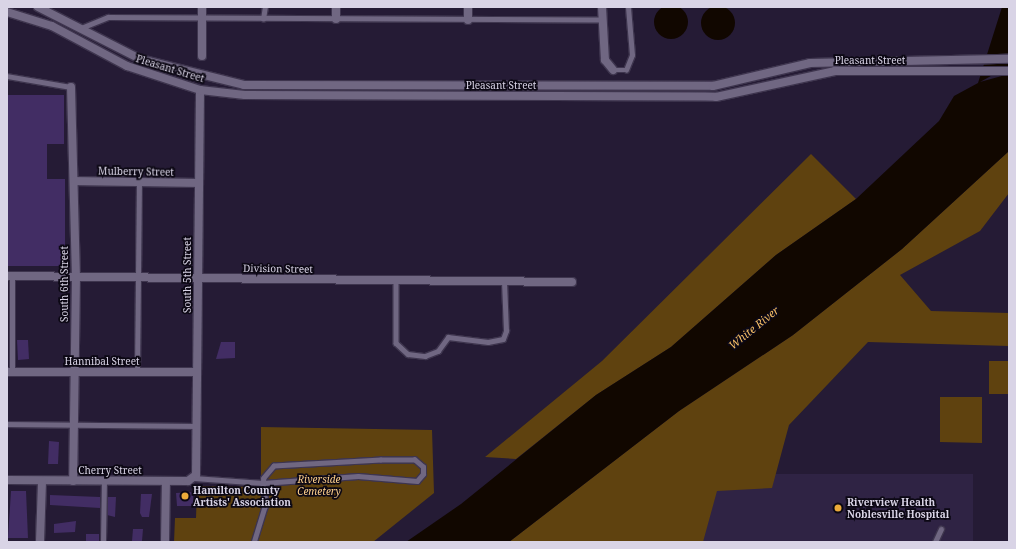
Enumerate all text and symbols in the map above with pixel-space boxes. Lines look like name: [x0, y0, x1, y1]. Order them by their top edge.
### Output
street label: Pleasant Street: [134, 53, 206, 85]
street label: Pleasant Street: [835, 55, 905, 67]
street label: Pleasant Street: [466, 80, 536, 92]
street label: Mulberry Street: [98, 165, 174, 179]
street label: South 5th Street: [182, 237, 194, 313]
street label: South 6th Street: [59, 246, 71, 322]
street label: Division Street: [243, 262, 313, 276]
water label: White River: [726, 304, 782, 352]
street label: Hannibal Street: [64, 356, 140, 368]
street label: Cherry Street: [78, 465, 142, 477]
park label: Riverside Cemetery: [297, 473, 341, 496]
place label: Hamilton County Artists' Association: [193, 484, 291, 508]
marker: Hamilton County Artists' Association: [180, 491, 190, 501]
place label: Riverview Health Noblesville Hospital: [847, 496, 949, 520]
marker: Riverview Health Noblesville Hospital: [832, 502, 844, 514]

